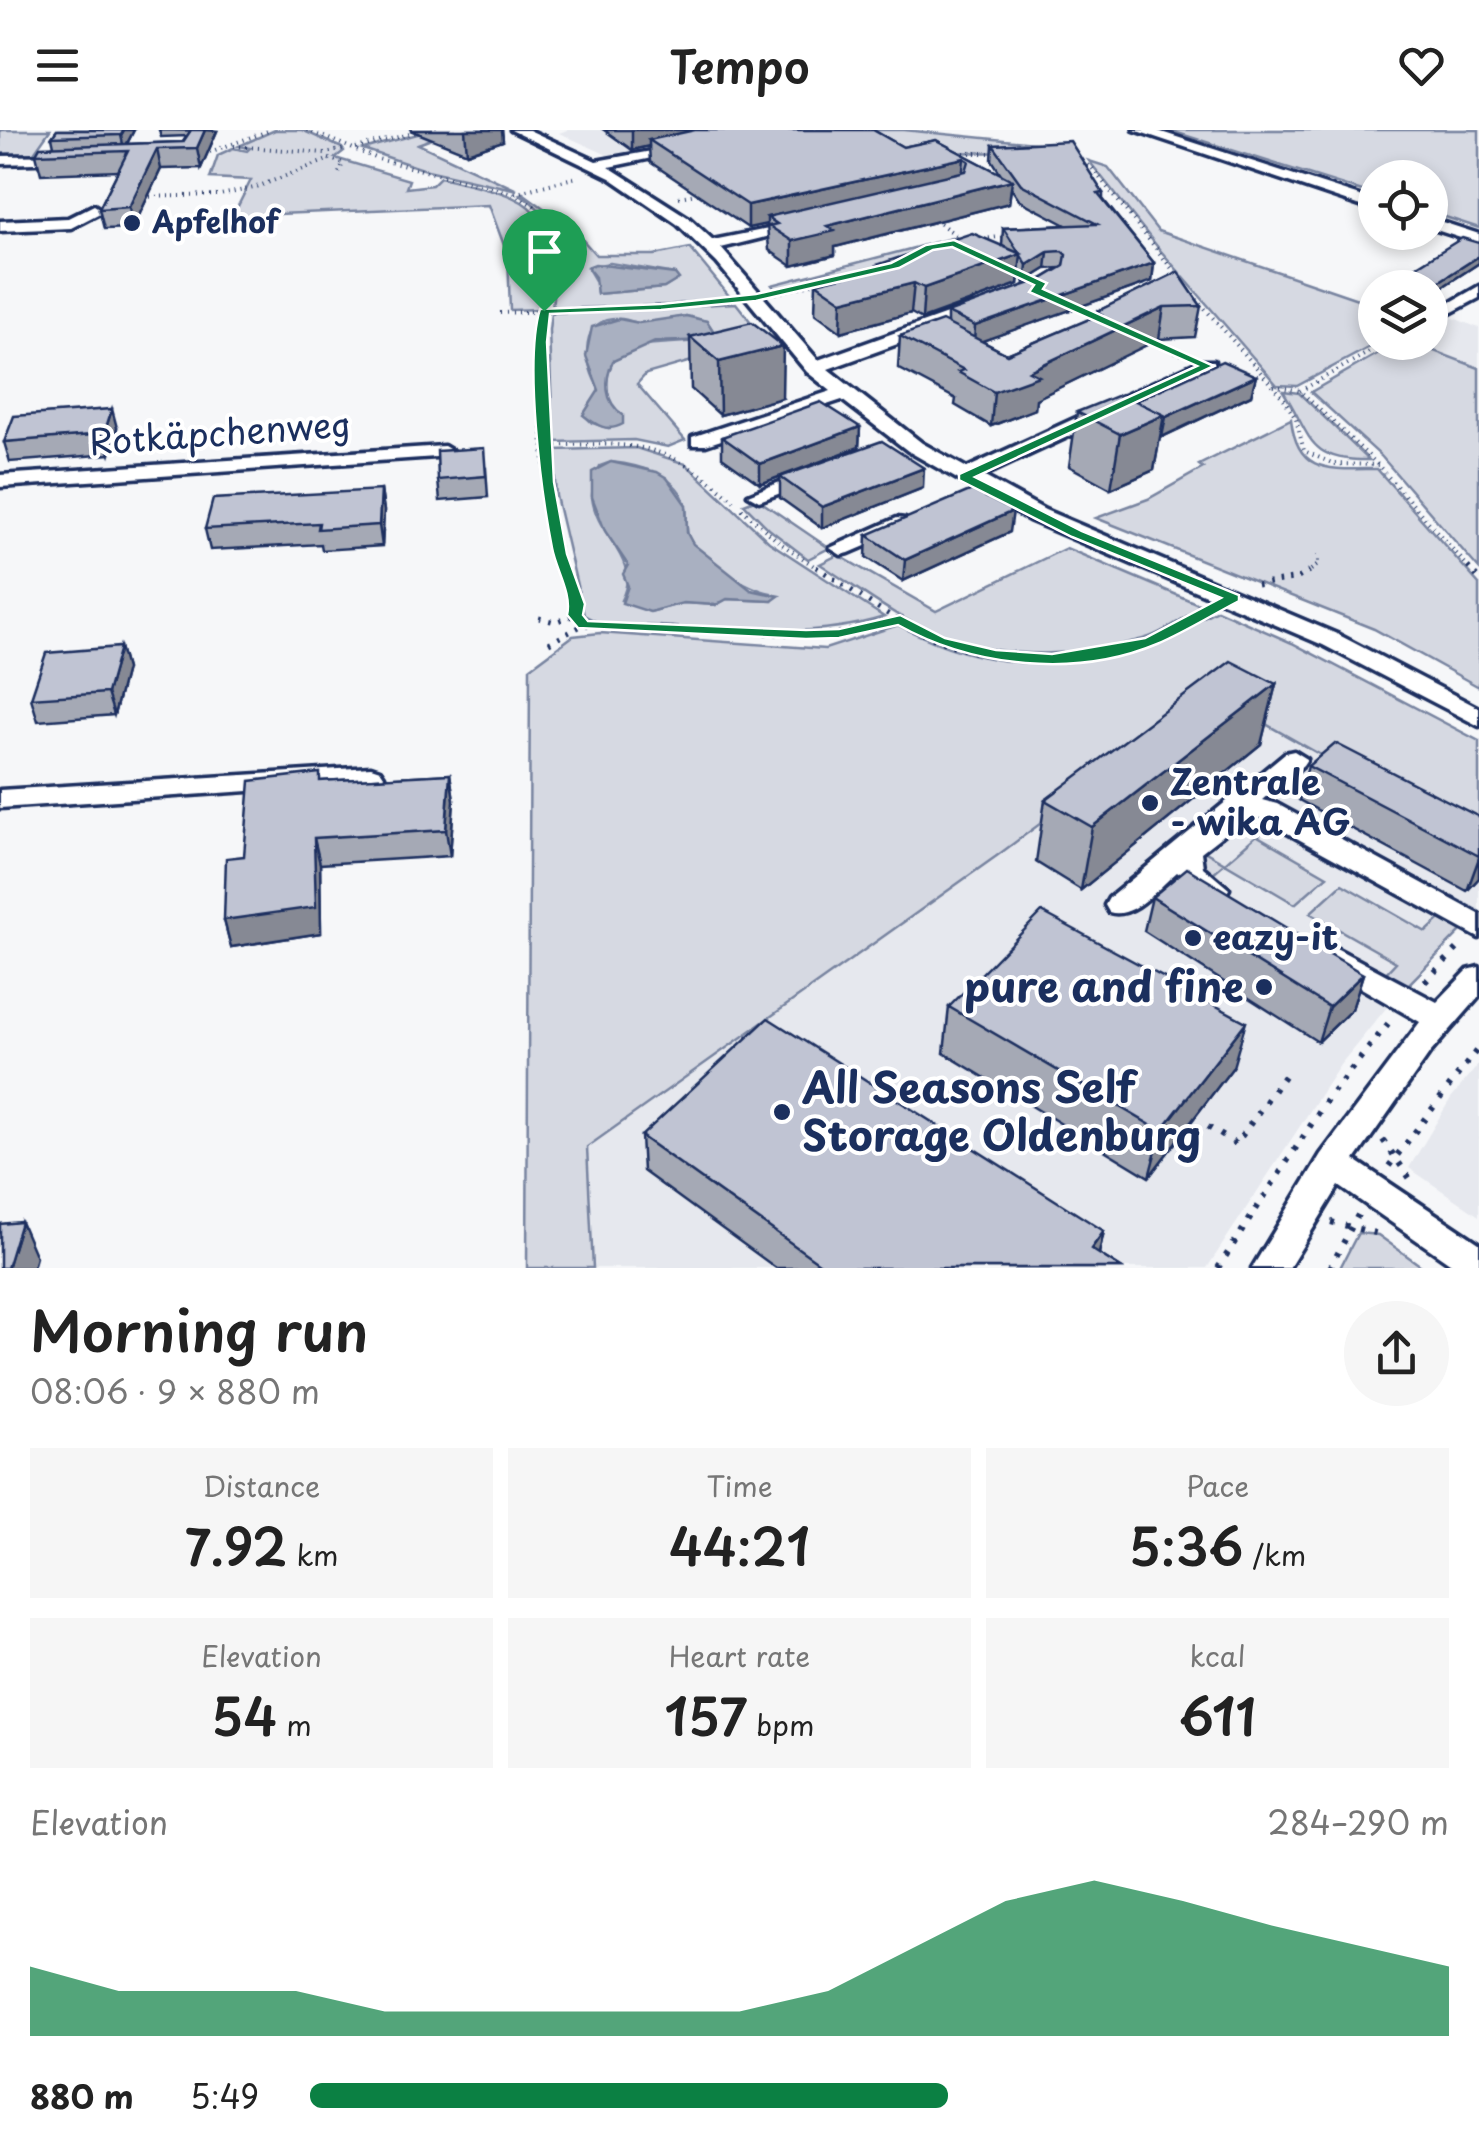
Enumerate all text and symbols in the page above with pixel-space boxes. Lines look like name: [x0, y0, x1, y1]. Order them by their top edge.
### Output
text: Tempo: [669, 31, 810, 99]
icon: menu: [30, 38, 85, 93]
icon: heart: [1394, 38, 1449, 93]
map controls: [1358, 160, 1448, 360]
button: locate: [1358, 160, 1448, 250]
place label: Apfelhof: [151, 198, 282, 243]
pin: [502, 209, 587, 312]
marker: Apfelhof: [121, 212, 143, 234]
icon: arrive: [517, 224, 572, 279]
button: layers: [1358, 270, 1448, 360]
street label: Rotkäpchenweg: [87, 396, 352, 467]
place label: Zentrale - wika AG: [1170, 754, 1350, 847]
marker: Zentrale - wika AG: [1139, 792, 1161, 814]
place label: eazy-it: [1213, 909, 1338, 962]
marker: eazy-it: [1182, 927, 1204, 949]
place label: pure and fine: [964, 953, 1244, 1016]
marker: pure and fine: [1253, 976, 1275, 998]
place label: All Seasons Self Storage Oldenburg: [801, 1054, 1201, 1165]
marker: All Seasons Self Storage Oldenburg: [771, 1101, 793, 1123]
text: Morning run: [30, 1288, 368, 1371]
button: share: [1344, 1301, 1449, 1406]
text: 08:06 · 9 × 880 m: [30, 1367, 320, 1415]
text: Distance: [203, 1464, 320, 1507]
text: Time: [706, 1464, 773, 1507]
text: Pace: [1186, 1464, 1249, 1507]
text: 7.92: [184, 1507, 287, 1583]
text: 44:21: [669, 1507, 810, 1583]
text: 5:36: [1129, 1507, 1243, 1583]
text: km: [287, 1533, 339, 1576]
text: /km: [1243, 1533, 1306, 1576]
text: Elevation: [201, 1634, 322, 1677]
text: Heart rate: [669, 1634, 810, 1677]
text: kcal: [1190, 1634, 1245, 1677]
text: 54: [211, 1677, 277, 1753]
text: 157: [665, 1677, 747, 1753]
text: 611: [1179, 1677, 1256, 1753]
text: m: [277, 1703, 312, 1746]
text: bpm: [747, 1703, 814, 1746]
text: Elevation: [30, 1798, 168, 1846]
text: 284–290 m: [1267, 1798, 1449, 1846]
text: 880 m: [30, 2072, 134, 2120]
text: 5:49: [190, 2072, 259, 2120]

